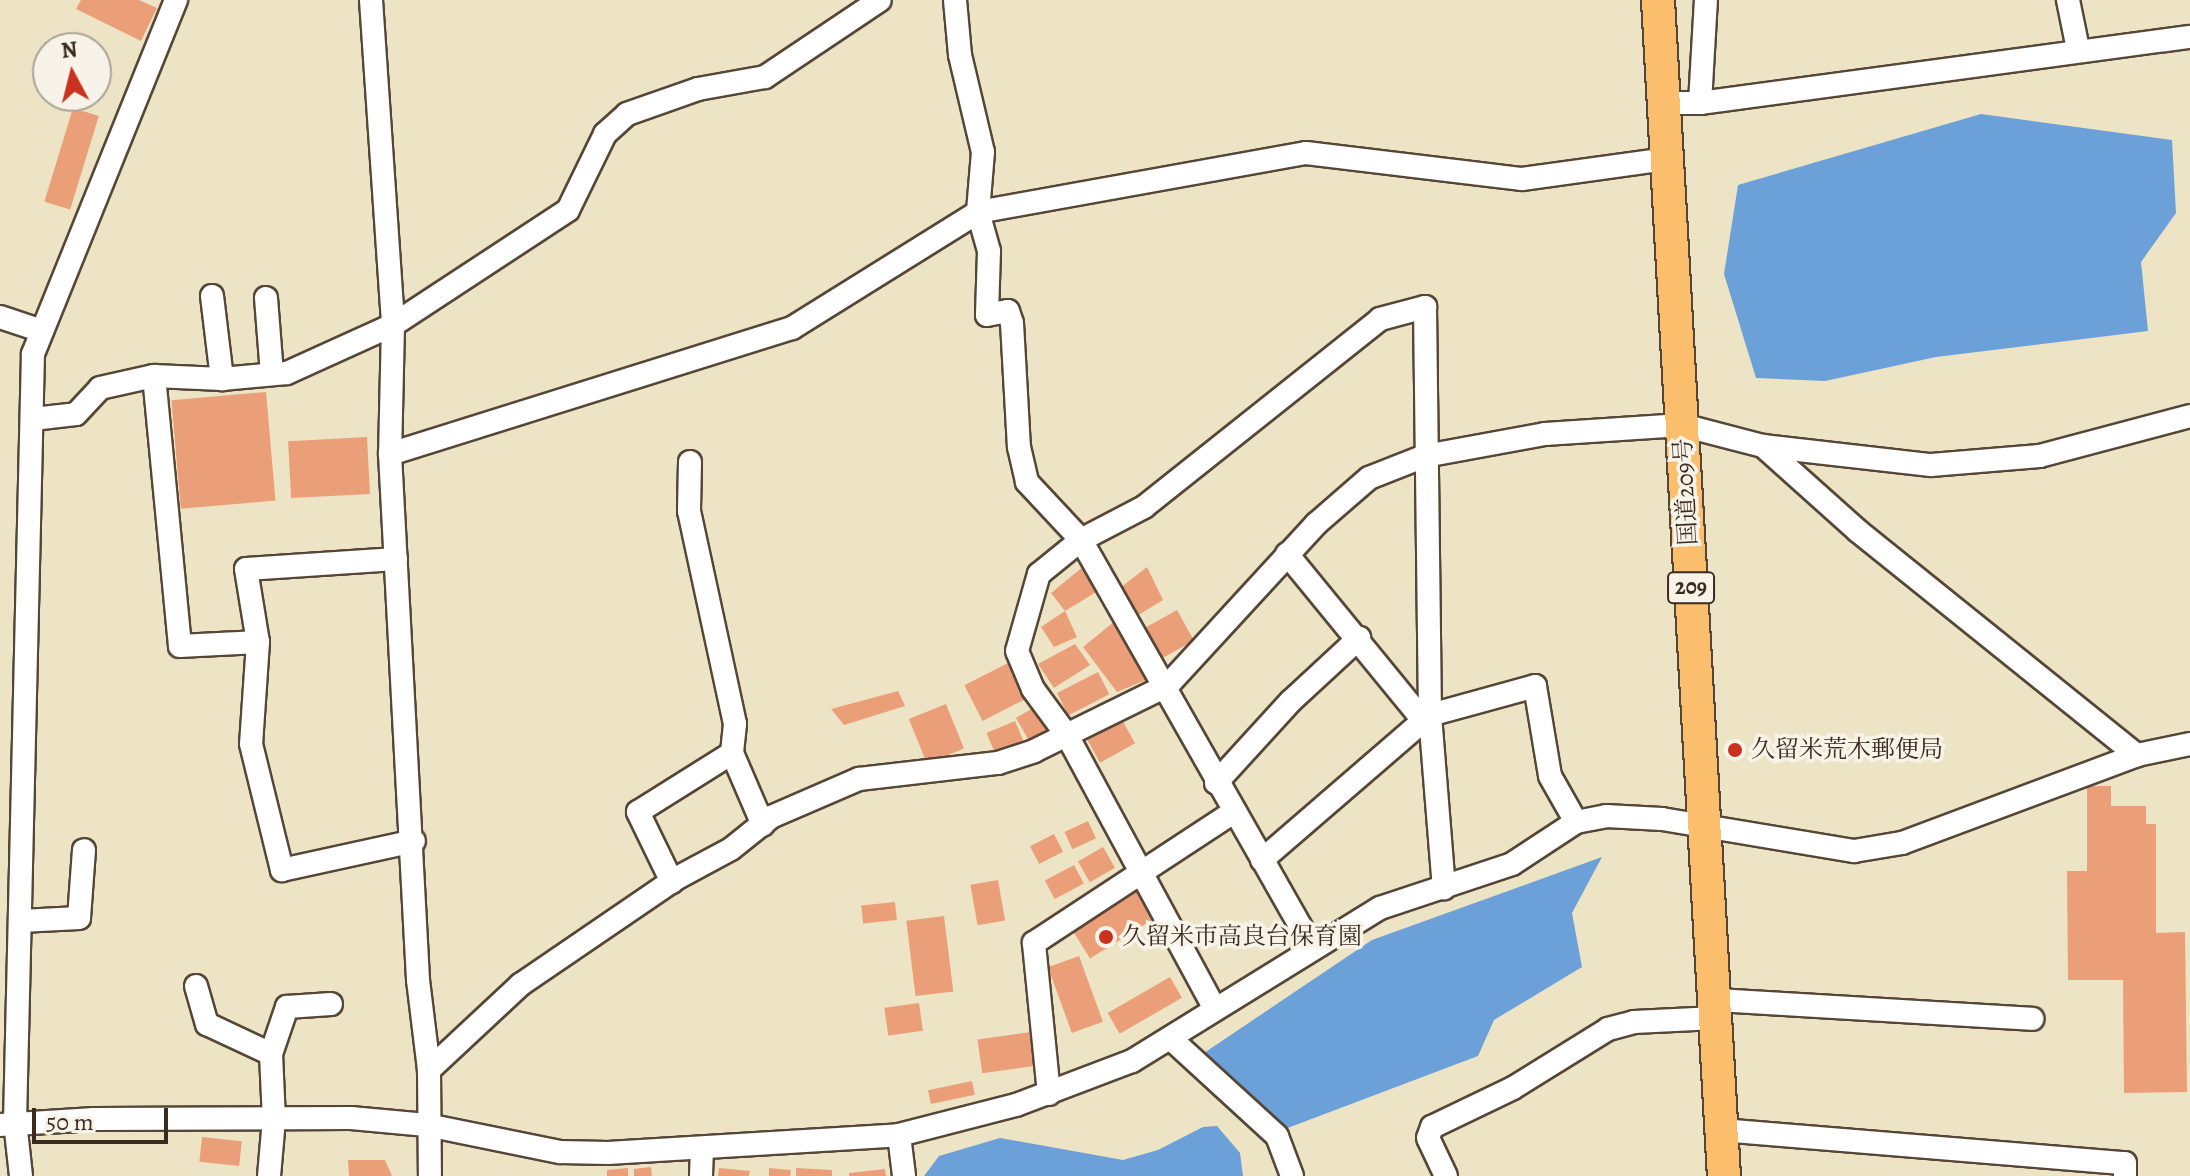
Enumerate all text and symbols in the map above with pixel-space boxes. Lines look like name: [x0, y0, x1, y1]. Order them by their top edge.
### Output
north arrow: [32, 32, 112, 112]
text: N: [60, 34, 79, 66]
street label: 国道209号: [1669, 438, 1703, 546]
road number: 209: [1667, 570, 1715, 606]
place label: 久留米荒木郵便局: [1751, 736, 1943, 764]
marker: 久留米荒木郵便局: [1726, 741, 1744, 759]
place label: 久留米市高良台保育園: [1122, 923, 1362, 951]
marker: 久留米市高良台保育園: [1097, 928, 1115, 946]
scale bar: [36, 1092, 172, 1142]
text: 50 m: [46, 1106, 94, 1138]

